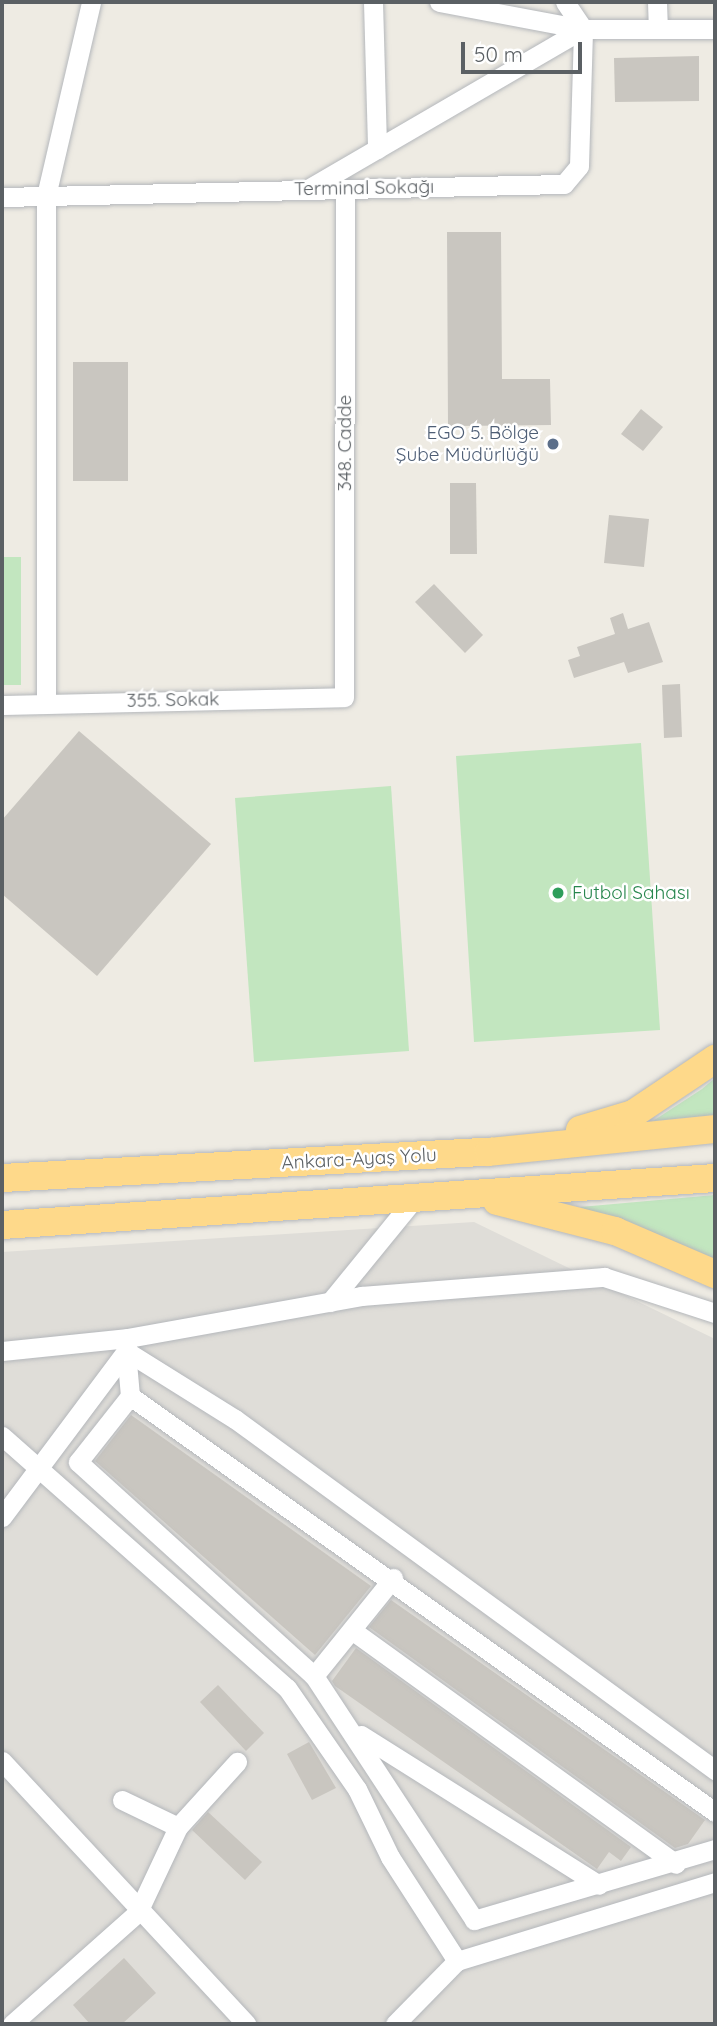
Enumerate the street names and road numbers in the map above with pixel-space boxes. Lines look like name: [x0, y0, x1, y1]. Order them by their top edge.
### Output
street label: Terminal Sokağı: [294, 175, 434, 201]
street label: 348. Cadde: [334, 395, 356, 491]
street label: 355. Sokak: [126, 688, 220, 712]
street label: Ankara-Ayaş Yolu: [281, 1144, 437, 1174]

